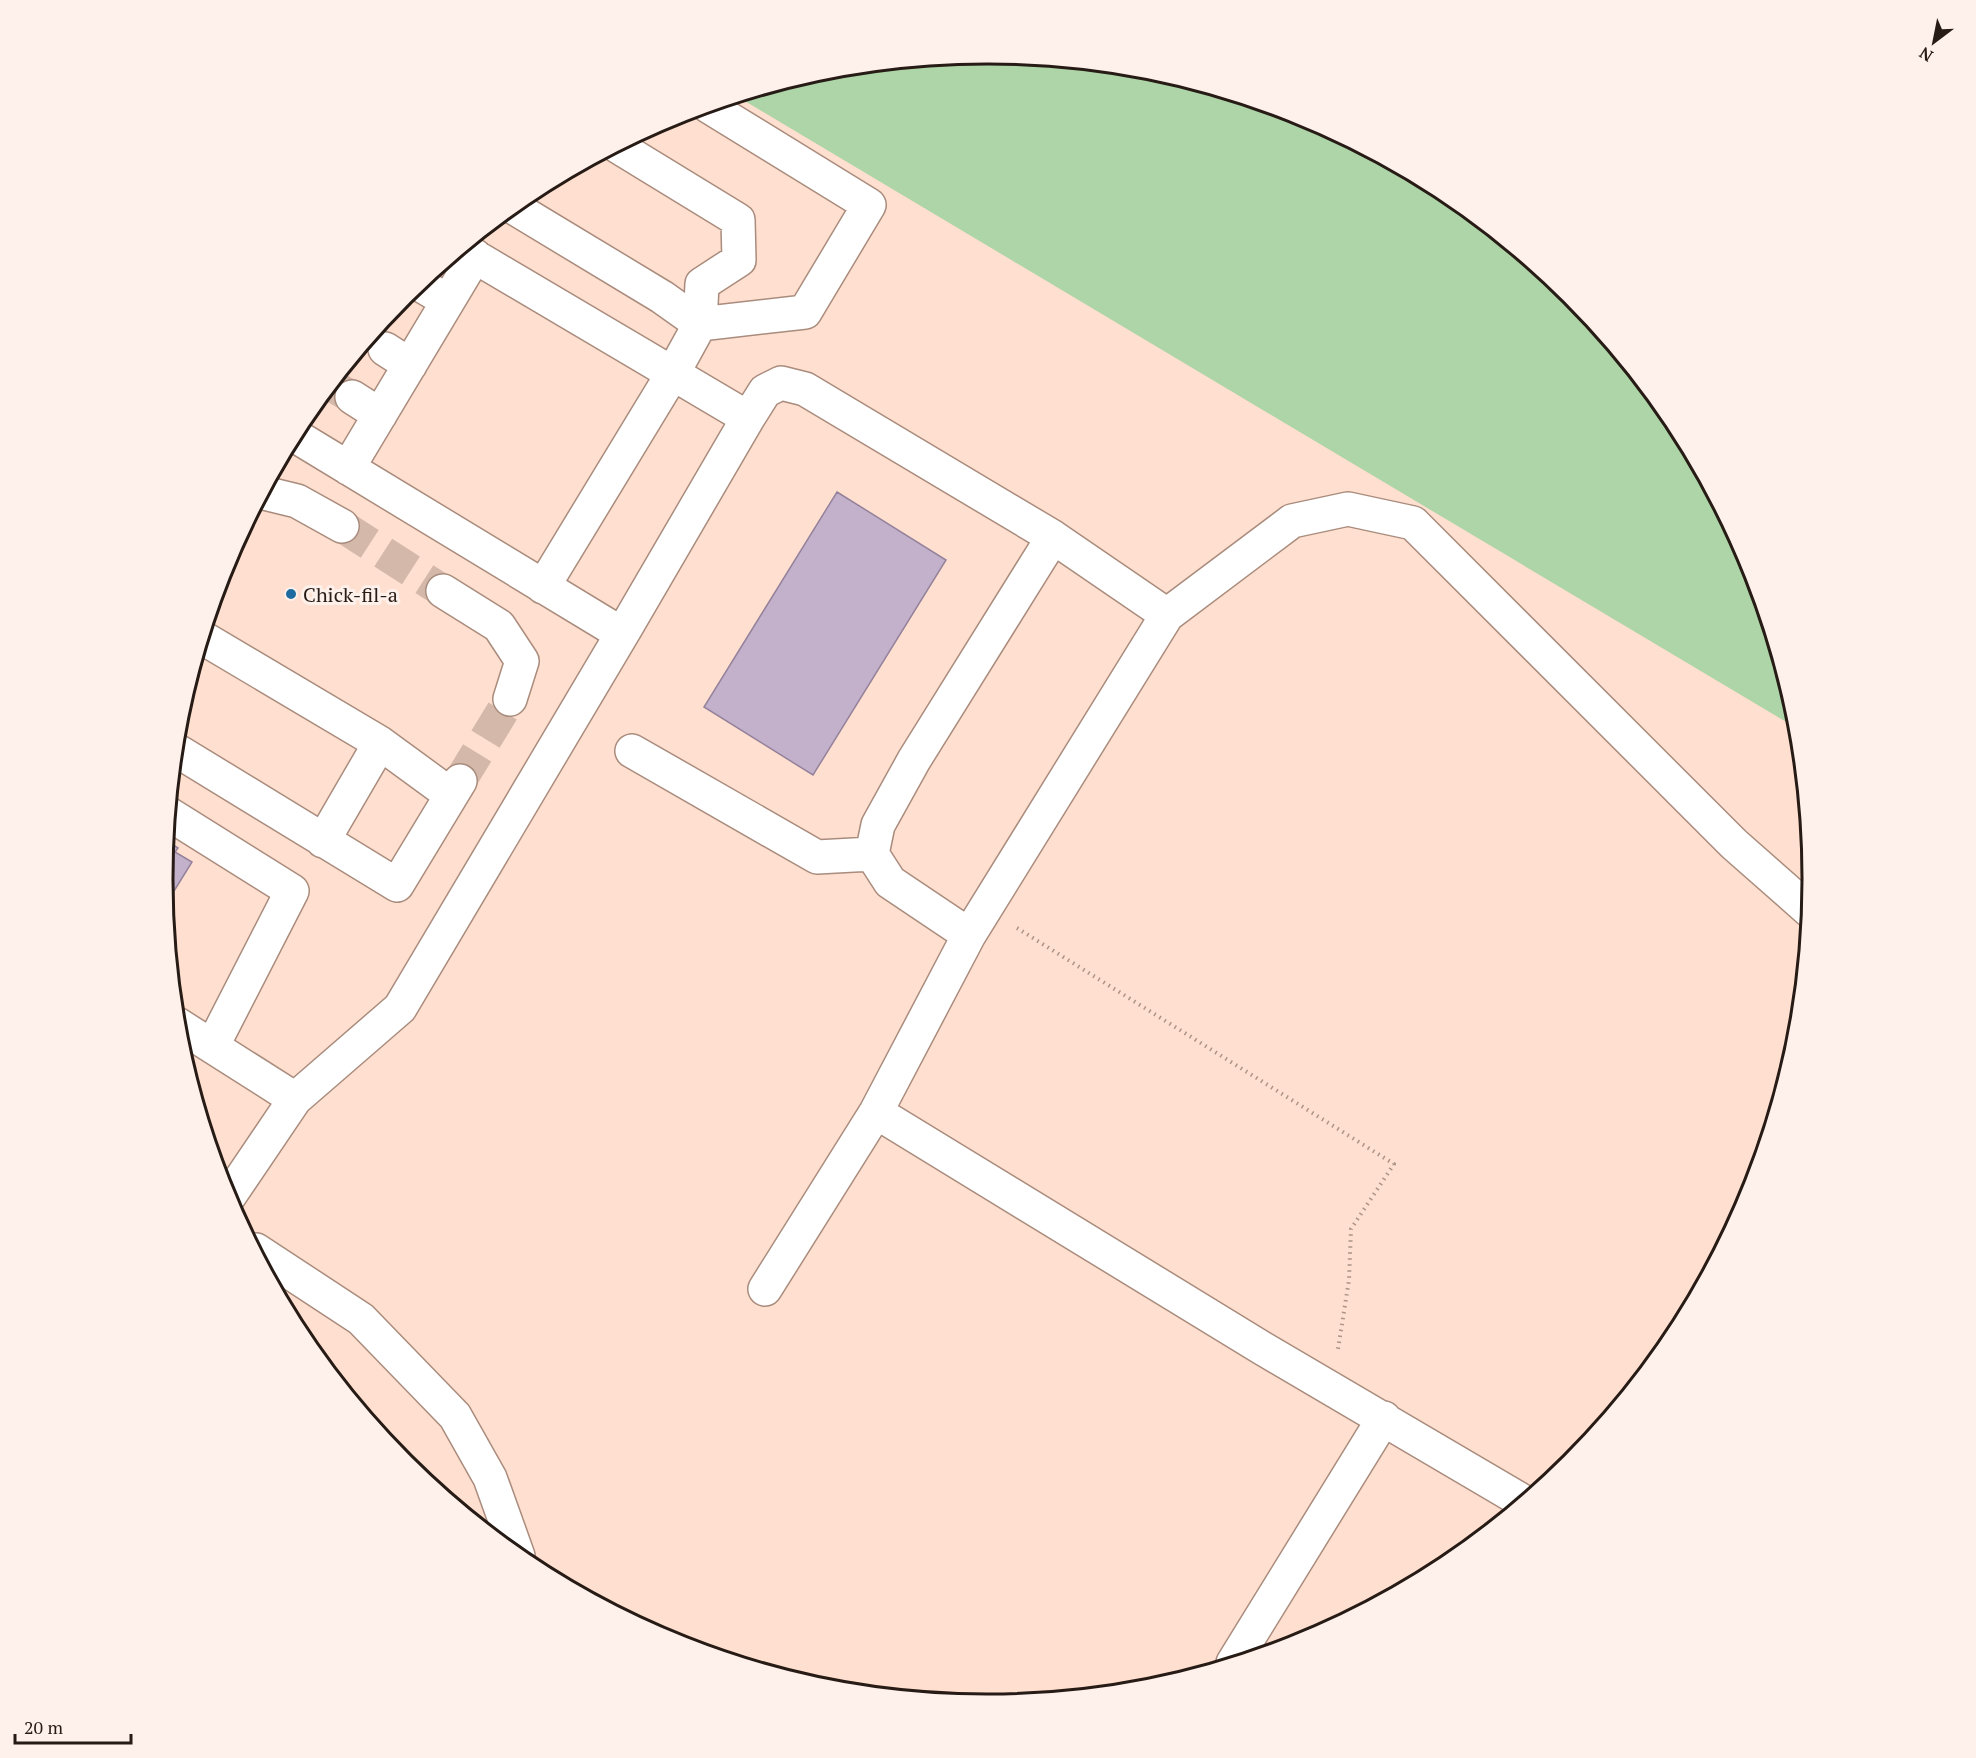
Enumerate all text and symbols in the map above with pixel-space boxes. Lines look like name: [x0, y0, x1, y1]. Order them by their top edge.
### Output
north arrow: [1904, 12, 1964, 72]
text: N: [1915, 42, 1937, 67]
place label: Chick-fil-a: [303, 581, 398, 608]
marker: Chick-fil-a: [284, 587, 298, 601]
scale bar: [15, 1707, 130, 1745]
text: 20 m: [24, 1715, 64, 1739]

